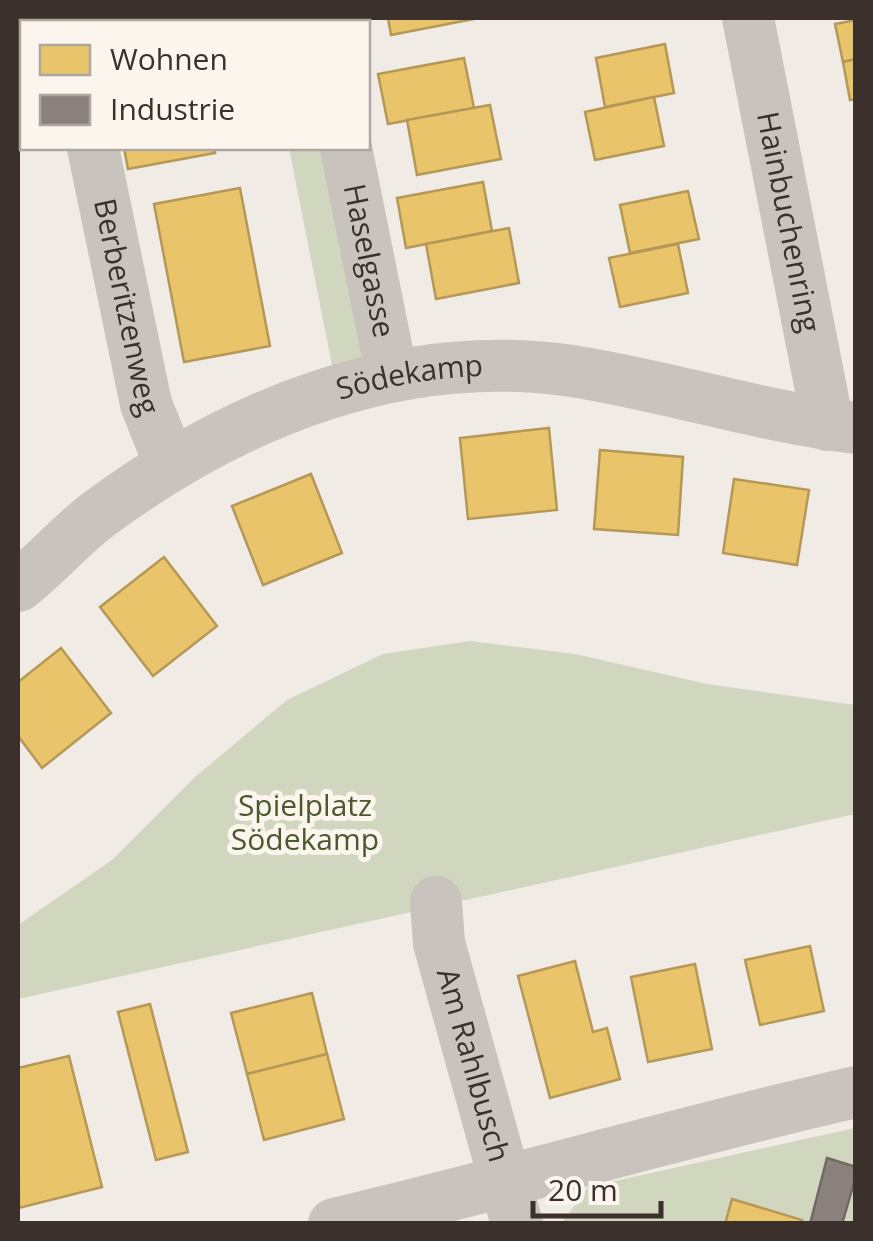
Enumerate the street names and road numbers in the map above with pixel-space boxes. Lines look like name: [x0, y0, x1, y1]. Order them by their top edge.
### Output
street label: Hainbuchenring: [748, 108, 831, 336]
street label: Haselgasse: [335, 180, 406, 341]
street label: Berberitzenweg: [85, 194, 170, 421]
street label: Södekamp: [331, 344, 484, 409]
street label: Am Rahlbusch: [428, 963, 521, 1167]

